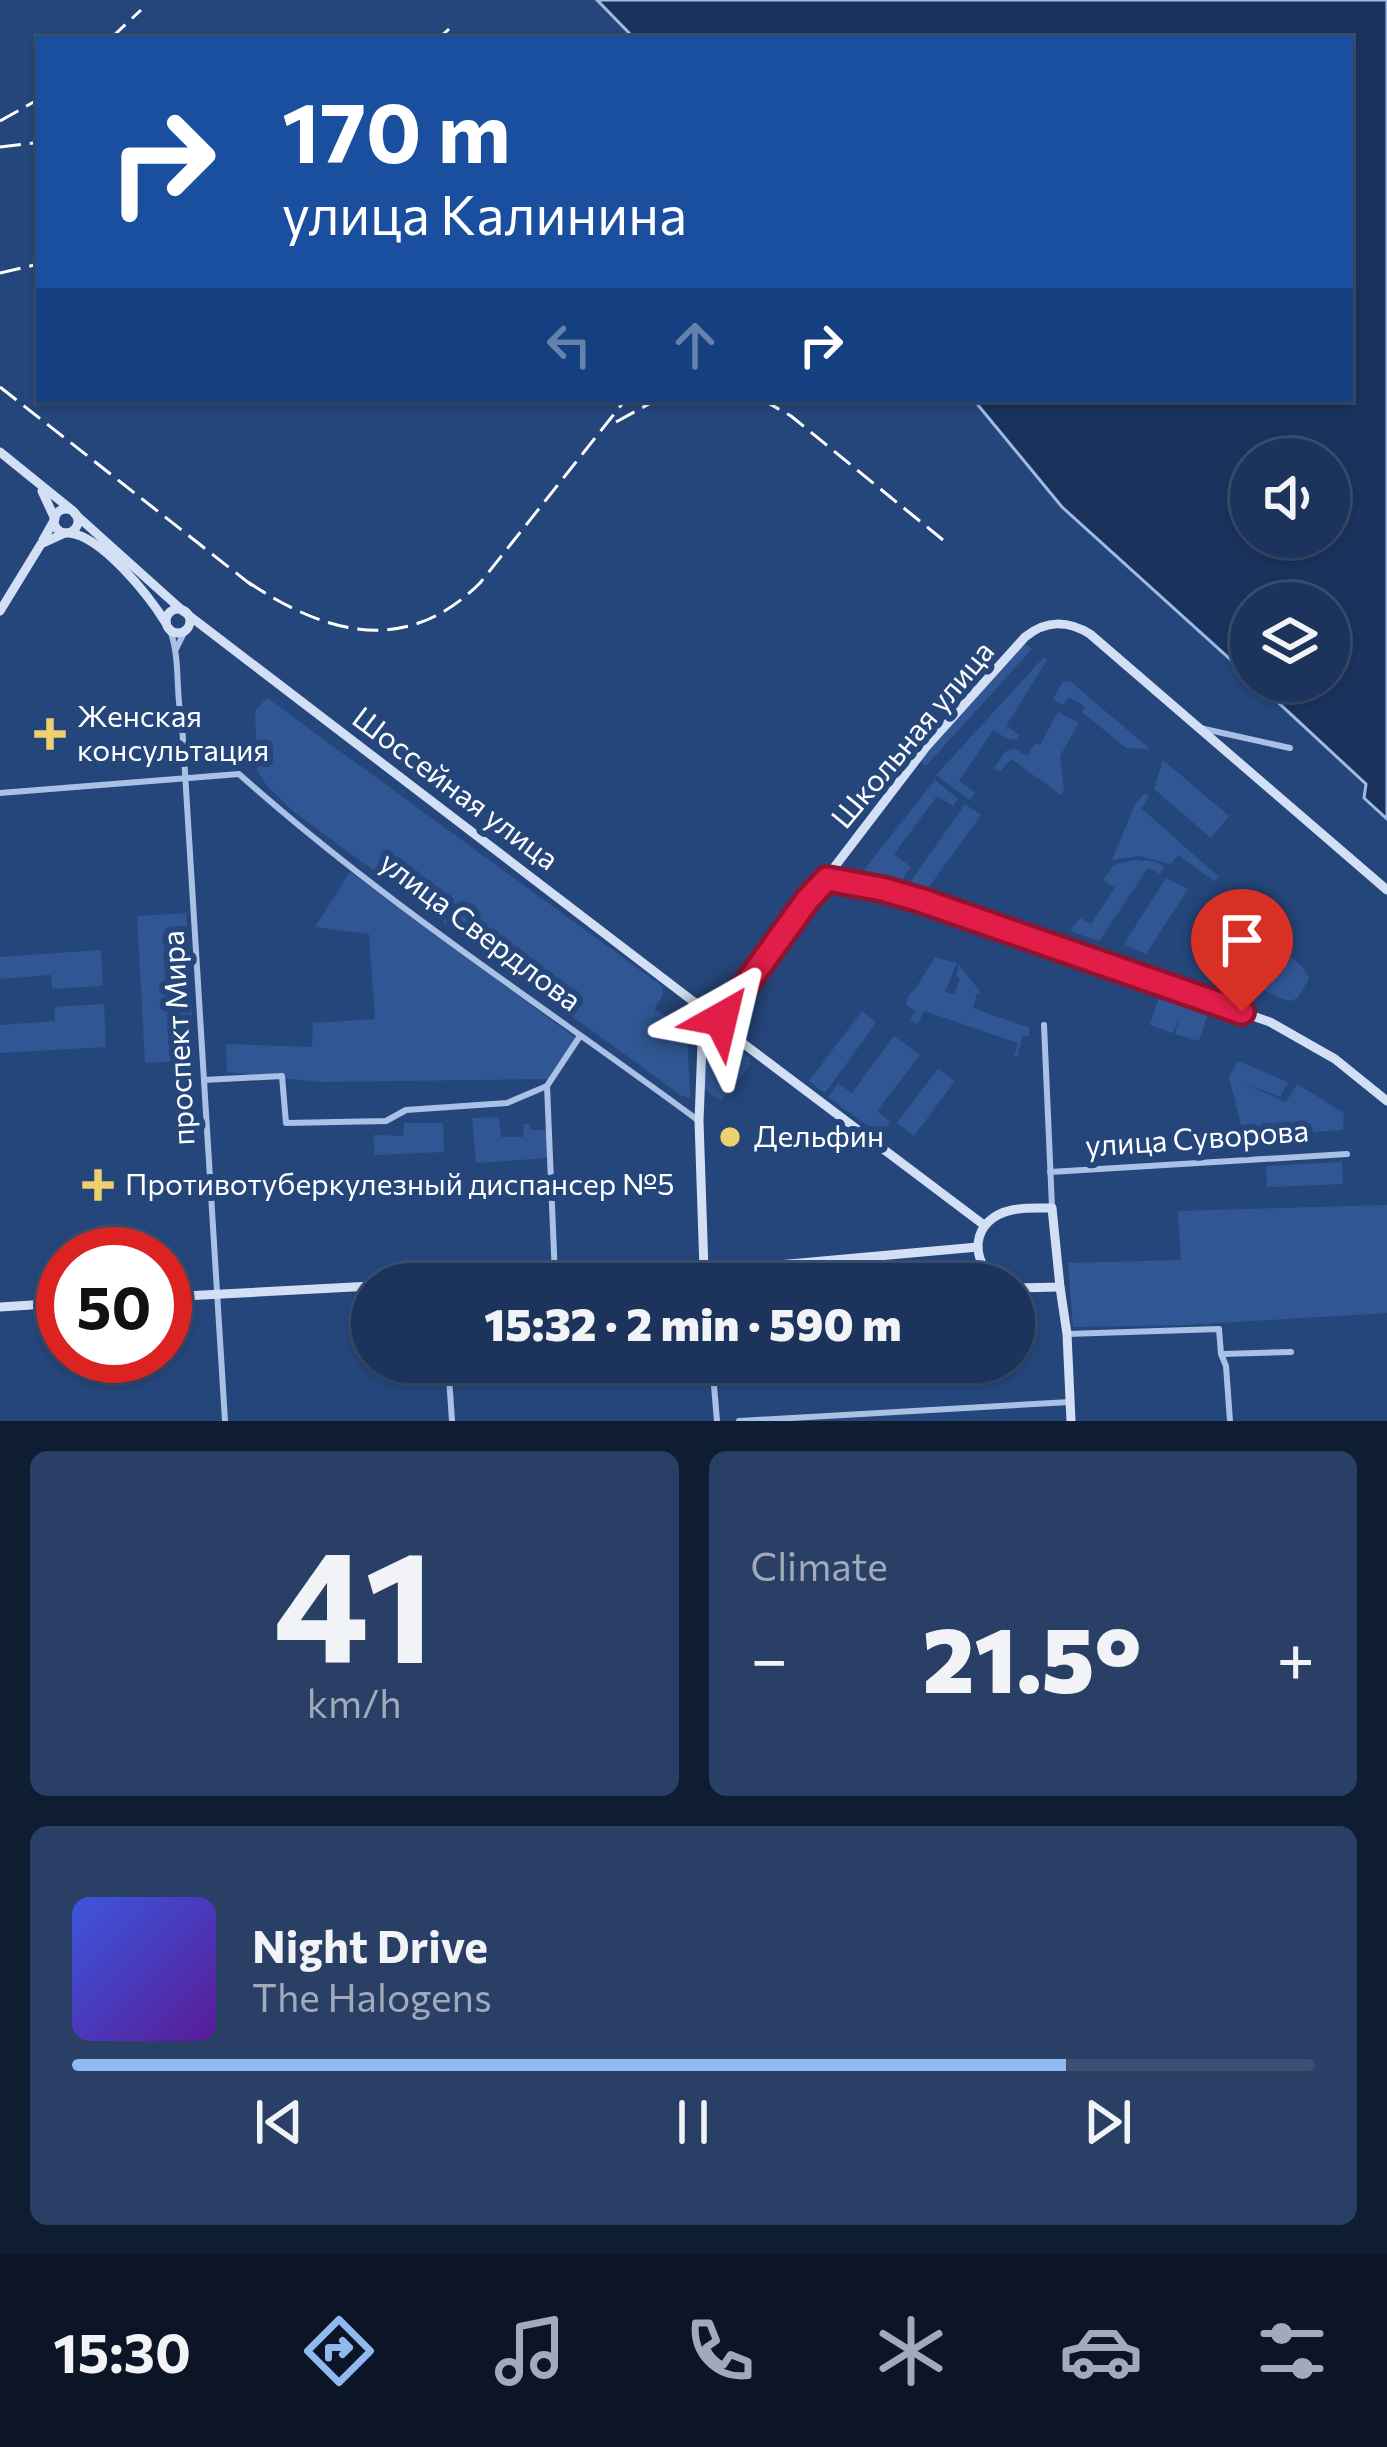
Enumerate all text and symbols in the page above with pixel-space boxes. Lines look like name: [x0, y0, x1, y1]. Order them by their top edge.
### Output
text: 170 m: [282, 78, 511, 180]
icon: right: [84, 84, 240, 240]
text: улица Калинина: [282, 180, 687, 246]
icon: left: [536, 312, 602, 378]
icon: ahead: [662, 312, 728, 378]
icon: right: [788, 312, 854, 378]
map controls: [1230, 438, 1350, 702]
button: sound: [1230, 438, 1350, 558]
button: layers: [1230, 582, 1350, 702]
street label: Школьная улица: [822, 632, 1000, 835]
place label: Женская консультация: [77, 696, 269, 767]
street label: Шоссейная улица: [346, 698, 567, 876]
marker: Женская консультация: [34, 718, 66, 750]
street label: улица Свердлова: [374, 842, 589, 1018]
pin: [1191, 889, 1293, 1012]
icon: arrive: [1209, 907, 1275, 973]
street label: проспект Мира: [152, 930, 201, 1147]
position arrow: [658, 956, 784, 1082]
street label: улица Суворова: [1084, 1110, 1310, 1163]
place label: Дельфин: [754, 1116, 884, 1153]
marker: Дельфин: [717, 1124, 743, 1150]
place label: Противотуберкулезный диспансер №5: [125, 1164, 674, 1201]
marker: Противотуберкулезный диспансер №5: [82, 1169, 114, 1201]
speed limit sign: 50: [36, 1227, 192, 1383]
text: 15:32 · 2 min · 590 m: [484, 1295, 902, 1350]
text: 41: [273, 1504, 435, 1695]
text: Climate: [751, 1541, 888, 1589]
text: 21.5°: [922, 1601, 1142, 1712]
text: −: [751, 1616, 788, 1697]
text: +: [1276, 1616, 1315, 1697]
text: km/h: [307, 1678, 402, 1726]
text: Night Drive: [252, 1917, 488, 1972]
text: The Halogens: [252, 1972, 492, 2020]
icon: previous: [246, 2089, 312, 2155]
icon: pause: [660, 2089, 726, 2155]
icon: next: [1075, 2089, 1141, 2155]
icon: directions: [297, 2309, 381, 2393]
icon: music: [488, 2309, 572, 2393]
icon: phone: [678, 2309, 762, 2393]
icon: climate: [869, 2309, 953, 2393]
icon: car: [1059, 2309, 1143, 2393]
icon: filters: [1250, 2309, 1334, 2393]
text: 15:30: [53, 2318, 191, 2384]

